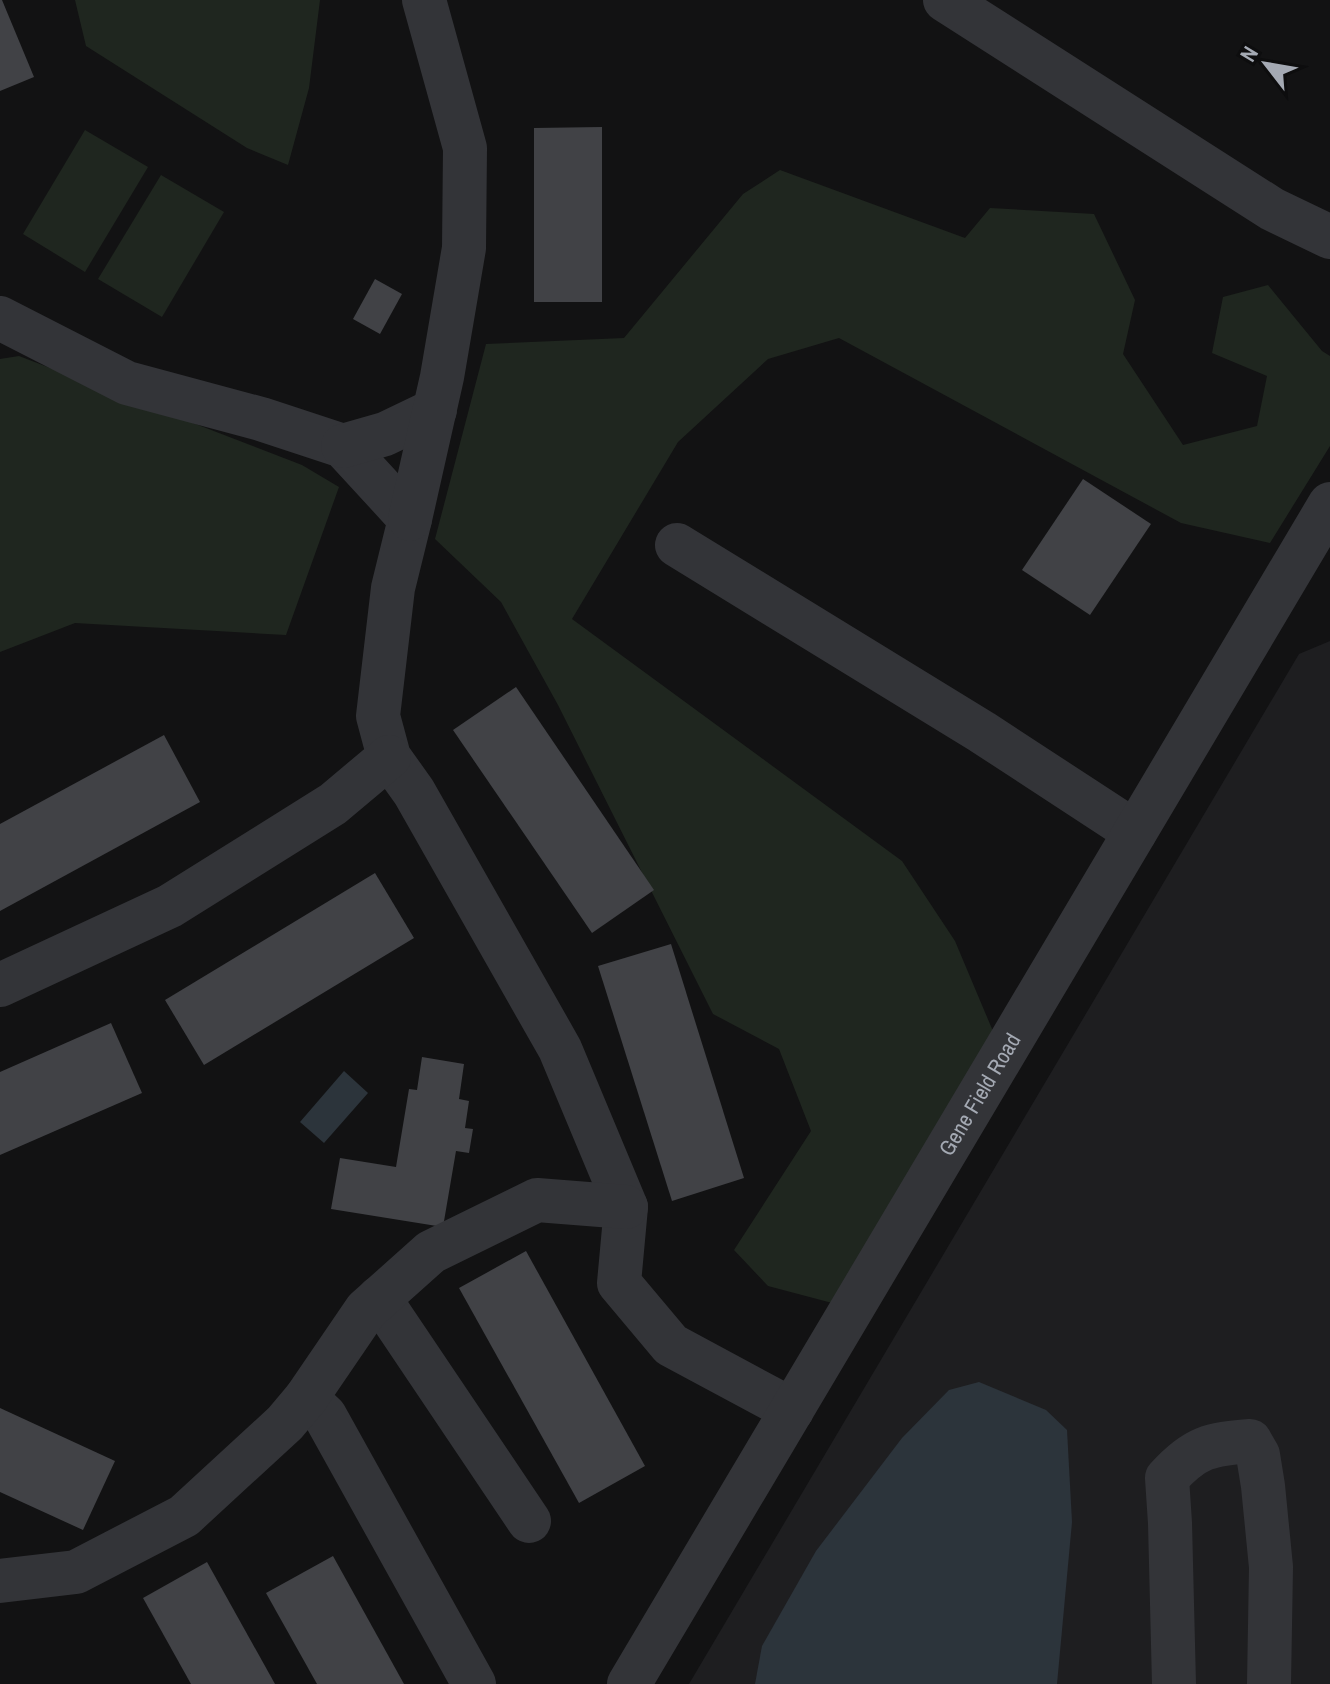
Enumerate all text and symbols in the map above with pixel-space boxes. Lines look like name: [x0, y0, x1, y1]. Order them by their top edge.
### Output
north arrow: [1226, 24, 1306, 104]
text: N: [1233, 40, 1265, 67]
street label: Gene Field Road: [931, 1027, 1027, 1161]

